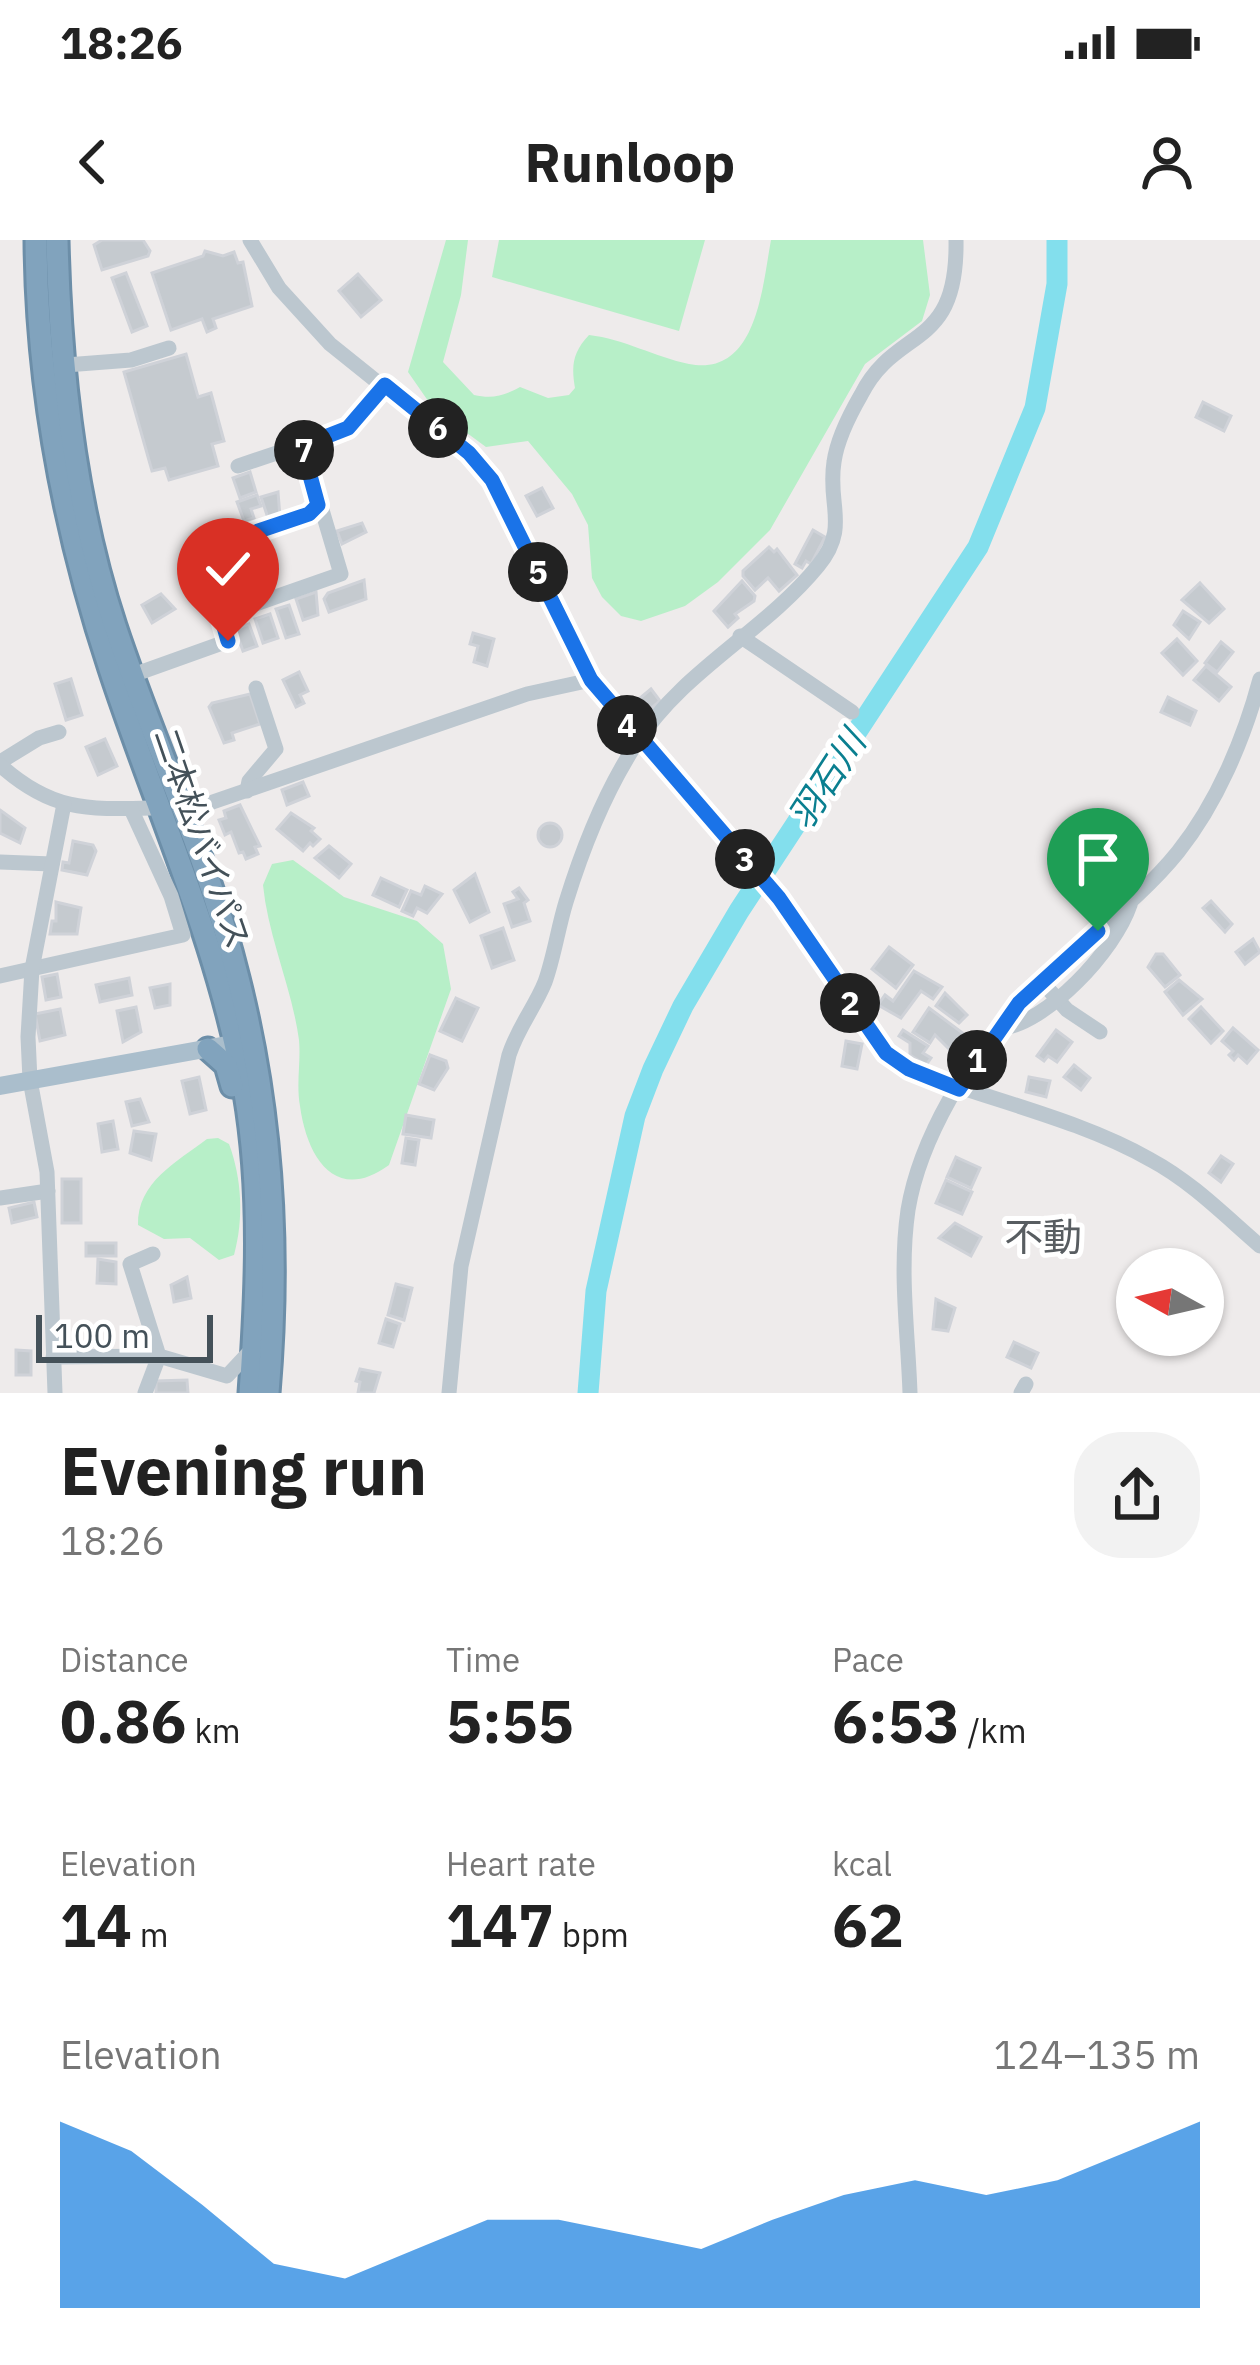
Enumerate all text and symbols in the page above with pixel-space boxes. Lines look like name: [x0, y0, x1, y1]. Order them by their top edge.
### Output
text: 18:26: [60, 13, 183, 71]
text: Runloop: [525, 127, 735, 197]
icon: back: [60, 129, 126, 195]
icon: person: [1134, 129, 1200, 195]
pin: 6: [408, 398, 468, 458]
text: 6: [428, 406, 448, 449]
pin: 7: [274, 420, 334, 480]
text: 7: [294, 428, 314, 471]
pin: [177, 518, 279, 641]
icon: check: [195, 536, 261, 602]
pin: 5: [508, 542, 568, 602]
text: 5: [528, 550, 548, 593]
pin: 4: [597, 695, 657, 755]
text: 4: [617, 703, 637, 746]
water label: 羽石川: [777, 718, 877, 837]
street label: 二本松バイパス: [145, 722, 261, 954]
pin: [1047, 808, 1149, 931]
icon: arrive: [1065, 826, 1131, 892]
pin: 3: [715, 829, 775, 889]
text: 3: [735, 837, 755, 880]
pin: 2: [820, 973, 880, 1033]
text: 2: [840, 981, 860, 1024]
pin: 1: [947, 1030, 1007, 1090]
text: 1: [967, 1038, 987, 1081]
district label: 不動: [1004, 1211, 1082, 1262]
north arrow: [1116, 1248, 1224, 1356]
map controls: [1116, 1248, 1224, 1356]
scale bar: [36, 1309, 213, 1362]
text: 100 m: [54, 1314, 150, 1357]
text: Evening run: [60, 1427, 427, 1513]
button: share: [1074, 1432, 1200, 1558]
text: 18:26: [60, 1515, 165, 1566]
text: Distance: [60, 1638, 189, 1681]
text: Time: [446, 1638, 520, 1681]
text: Pace: [832, 1638, 904, 1681]
text: 0.86: [60, 1681, 187, 1760]
text: 5:55: [446, 1681, 574, 1760]
text: 6:53: [832, 1681, 960, 1760]
text: km: [187, 1709, 241, 1752]
text: /km: [960, 1709, 1026, 1752]
text: Elevation: [60, 1842, 197, 1885]
text: Heart rate: [446, 1842, 596, 1885]
text: kcal: [832, 1842, 892, 1885]
text: 14: [60, 1885, 132, 1964]
text: 147: [446, 1885, 554, 1964]
text: 62: [832, 1885, 904, 1964]
text: m: [132, 1913, 169, 1956]
text: bpm: [554, 1913, 629, 1956]
text: Elevation: [60, 2029, 222, 2080]
text: 124–135 m: [993, 2029, 1200, 2080]

